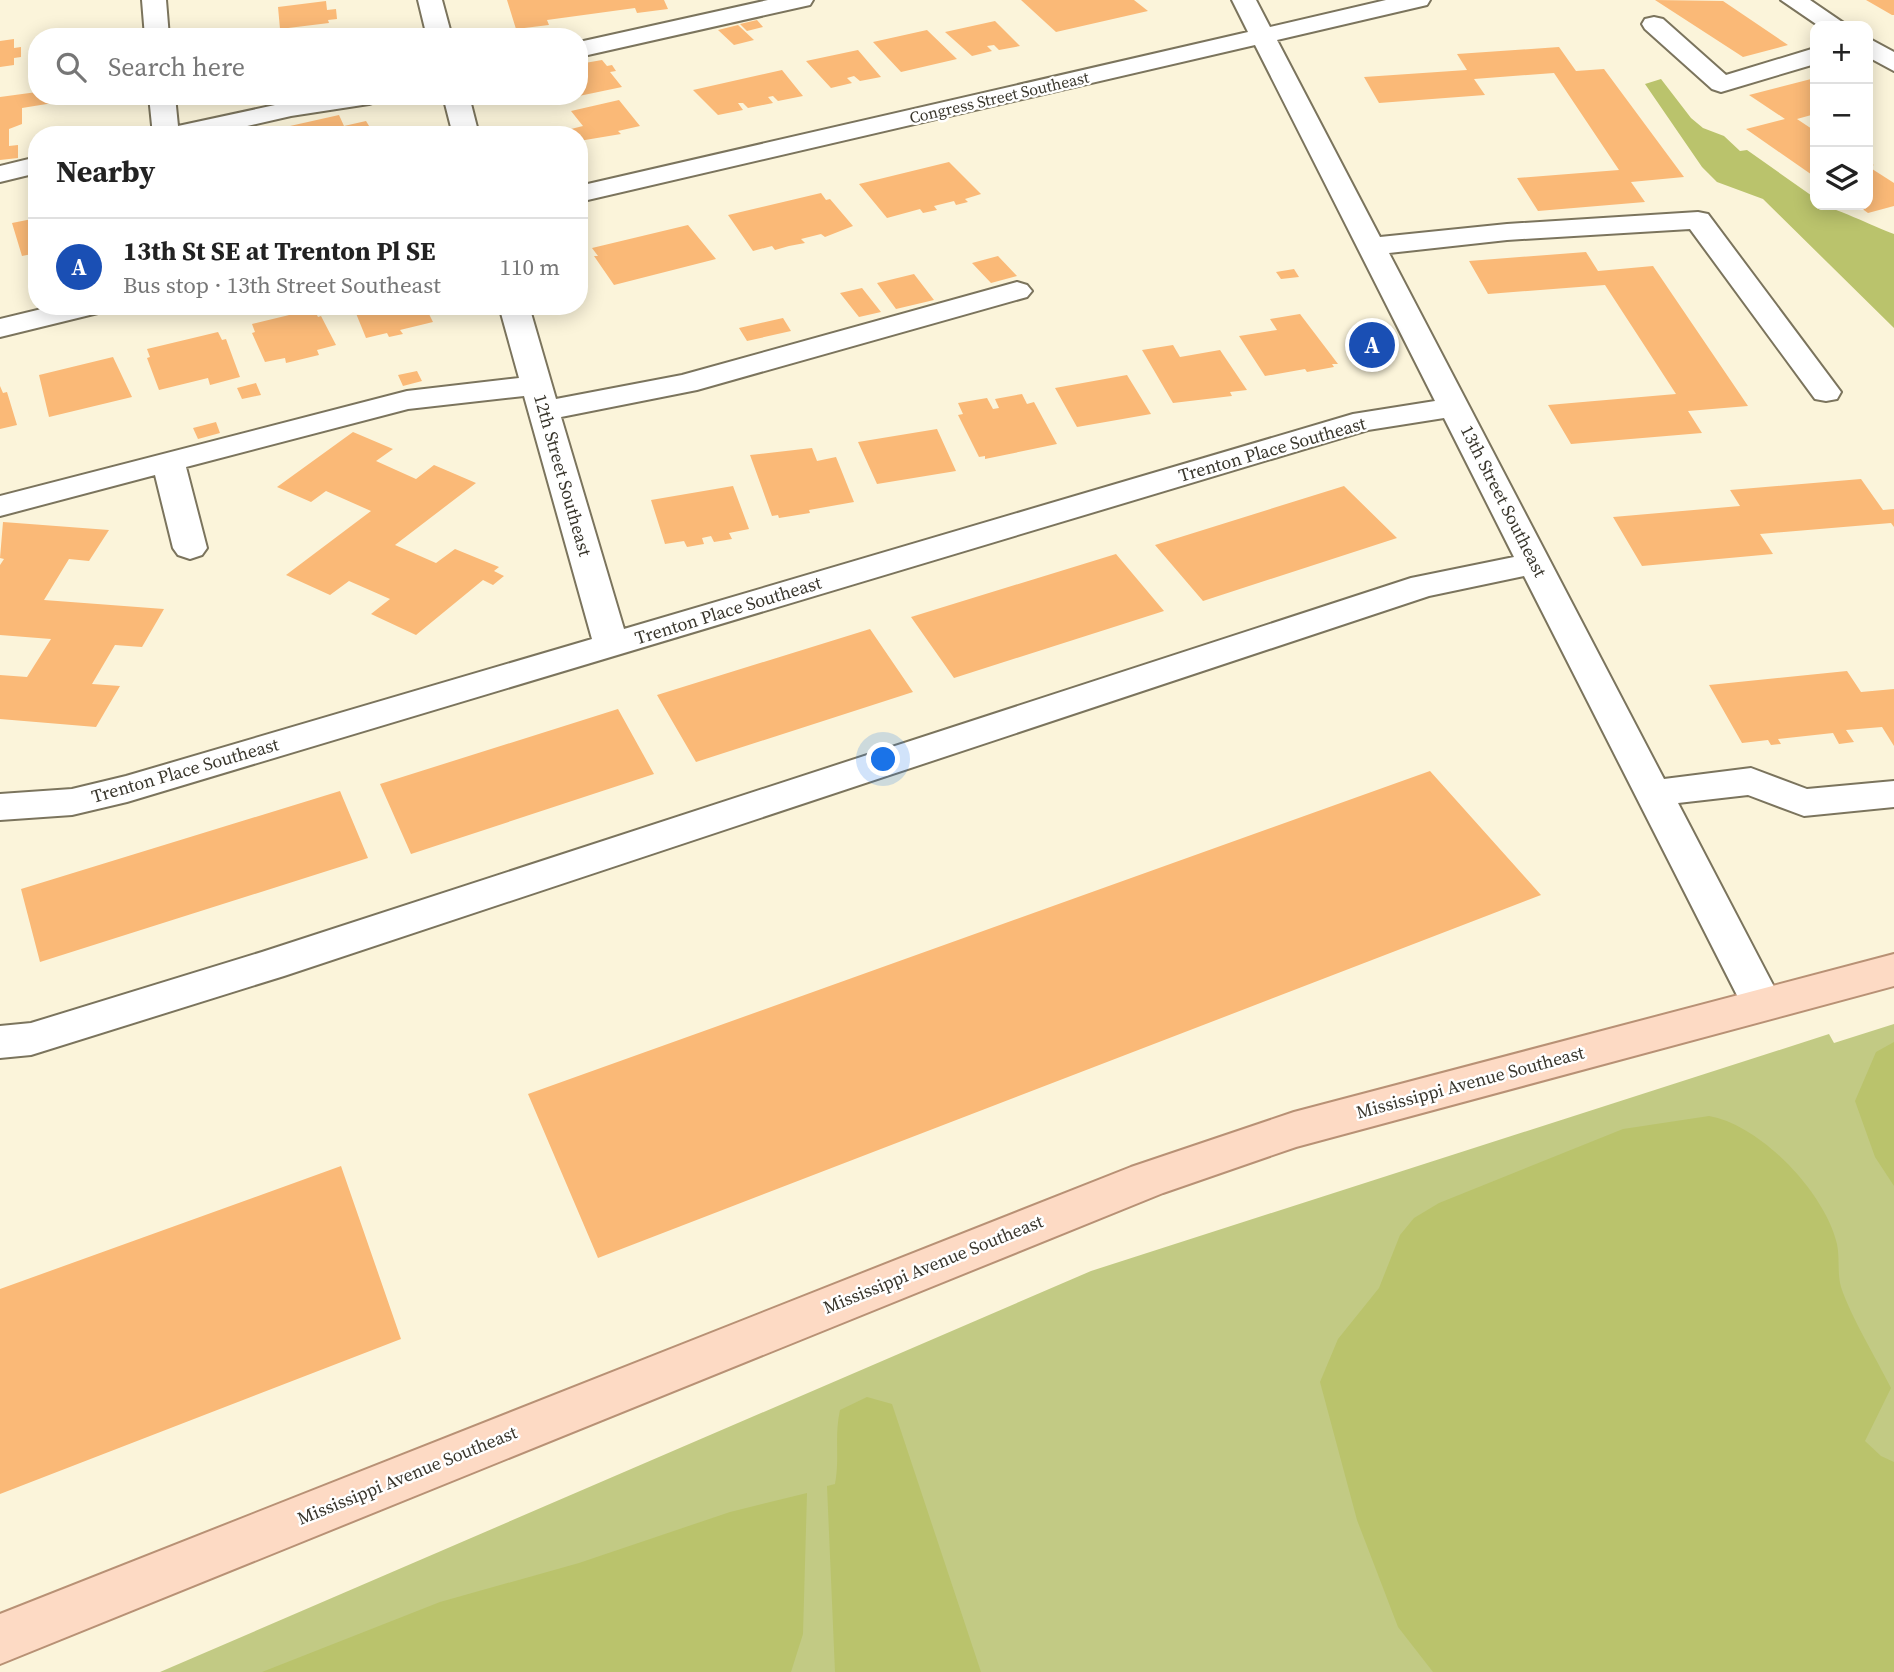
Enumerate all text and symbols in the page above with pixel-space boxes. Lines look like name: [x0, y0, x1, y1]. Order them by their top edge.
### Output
map controls: [1810, 21, 1873, 210]
button: +: [1810, 21, 1873, 84]
search box: [28, 28, 588, 105]
icon: search: [52, 48, 90, 86]
text: Search here: [108, 49, 245, 85]
street label: Congress Street Southeast: [907, 65, 1092, 128]
button: −: [1810, 84, 1873, 147]
button: layers: [1810, 147, 1873, 210]
text: Nearby: [56, 151, 155, 192]
text: 13th St SE at Trenton Pl SE: [123, 233, 435, 269]
text: A: [71, 251, 87, 283]
text: 110 m: [499, 251, 560, 283]
text: Bus stop · 13th Street Southeast: [123, 269, 441, 301]
pin: A: [1349, 319, 1395, 371]
street label: 12th Street Southeast: [528, 391, 598, 559]
street label: Trenton Place Southeast: [1175, 410, 1369, 488]
street label: 13th Street Southeast: [1455, 421, 1553, 581]
street label: Trenton Place Southeast: [632, 570, 824, 650]
street label: Trenton Place Southeast: [88, 731, 282, 809]
your location: [866, 742, 900, 776]
street label: Mississippi Avenue Southeast: [1353, 1039, 1587, 1124]
street label: Mississippi Avenue Southeast: [819, 1208, 1047, 1320]
street label: Mississippi Avenue Southeast: [293, 1419, 521, 1531]

